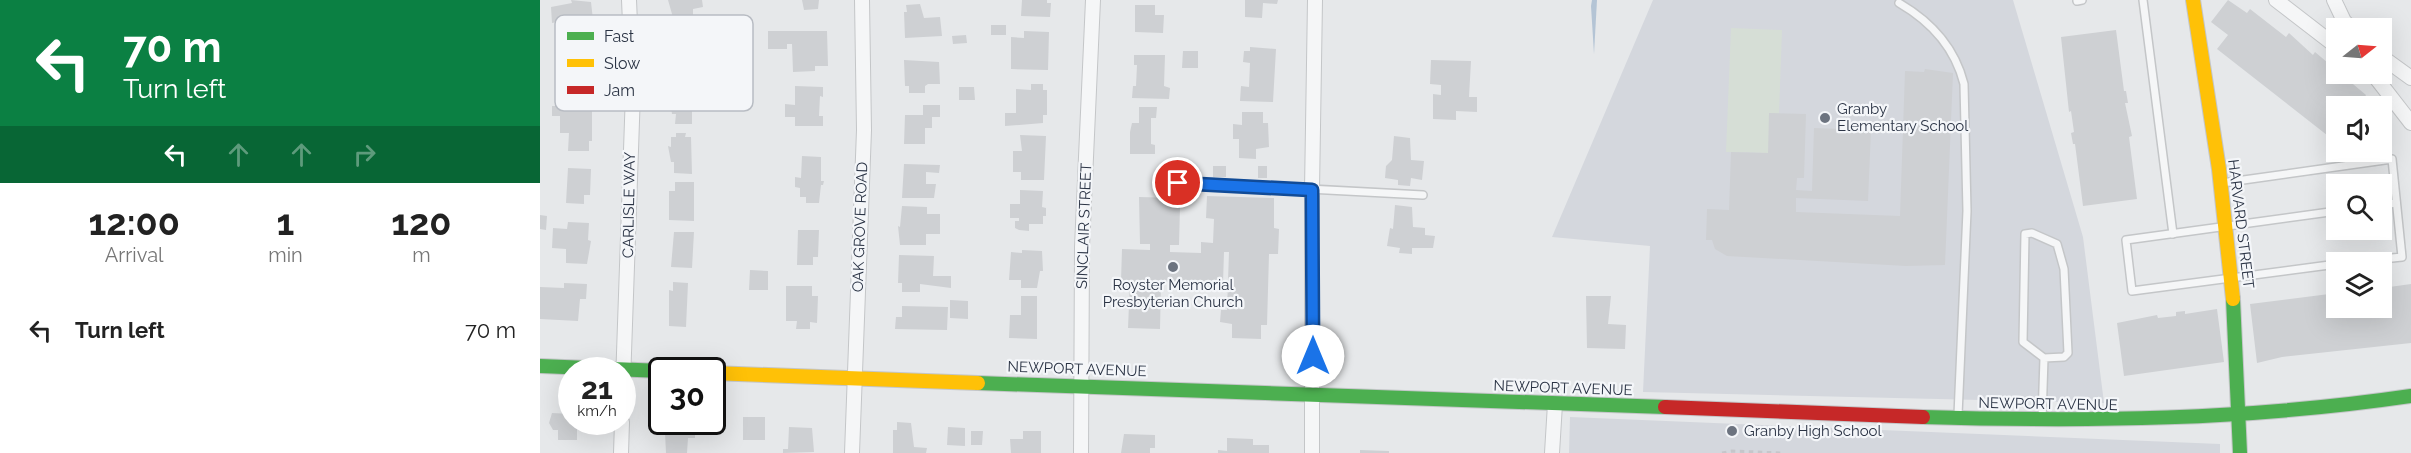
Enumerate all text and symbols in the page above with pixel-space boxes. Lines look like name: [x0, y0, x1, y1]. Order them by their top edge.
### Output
legend: [555, 15, 753, 111]
north arrow: [2326, 18, 2392, 84]
map controls: [2326, 18, 2392, 318]
text: 70 m: [123, 23, 222, 72]
icon: left: [24, 24, 102, 102]
text: Fast: [604, 27, 635, 46]
text: Slow: [604, 54, 640, 73]
text: Turn left: [123, 73, 226, 104]
text: Jam: [604, 81, 635, 100]
button: sound: [2326, 96, 2392, 162]
place label: Granby Elementary School: [1837, 100, 1969, 135]
marker: Granby Elementary School: [1818, 111, 1832, 125]
icon: left: [159, 138, 192, 171]
icon: ahead: [222, 138, 255, 171]
icon: ahead: [285, 138, 318, 171]
icon: right: [348, 138, 381, 171]
street label: CARLISLE WAY: [619, 151, 639, 258]
pin: [1152, 157, 1203, 208]
street label: HARVARD STREET: [2224, 158, 2258, 290]
street label: OAK GROVE ROAD: [849, 161, 871, 292]
street label: SINCLAIR STREET: [1073, 163, 1095, 289]
icon: arrive: [1161, 166, 1194, 199]
button: search: [2326, 174, 2392, 240]
text: 12:00: [89, 201, 180, 243]
text: 1: [277, 201, 294, 243]
text: 120: [391, 201, 451, 243]
text: Arrival: [105, 243, 163, 267]
text: min: [268, 243, 303, 267]
text: m: [412, 243, 431, 267]
button: layers: [2326, 252, 2392, 318]
marker: Royster Memorial Presbyterian Church: [1166, 260, 1180, 274]
place label: Royster Memorial Presbyterian Church: [1103, 276, 1243, 311]
icon: left: [24, 314, 57, 347]
text: Turn left: [75, 317, 165, 343]
text: 70 m: [465, 317, 516, 343]
position arrow: [1281, 324, 1345, 388]
speed limit sign: 30: [648, 357, 726, 435]
street label: NEWPORT AVENUE: [1007, 358, 1147, 380]
text: 21: [581, 371, 613, 406]
street label: NEWPORT AVENUE: [1493, 377, 1633, 399]
street label: NEWPORT AVENUE: [1978, 394, 2118, 414]
text: km/h: [577, 402, 617, 420]
place label: Granby High School: [1744, 422, 1883, 440]
marker: Granby High School: [1725, 424, 1739, 438]

